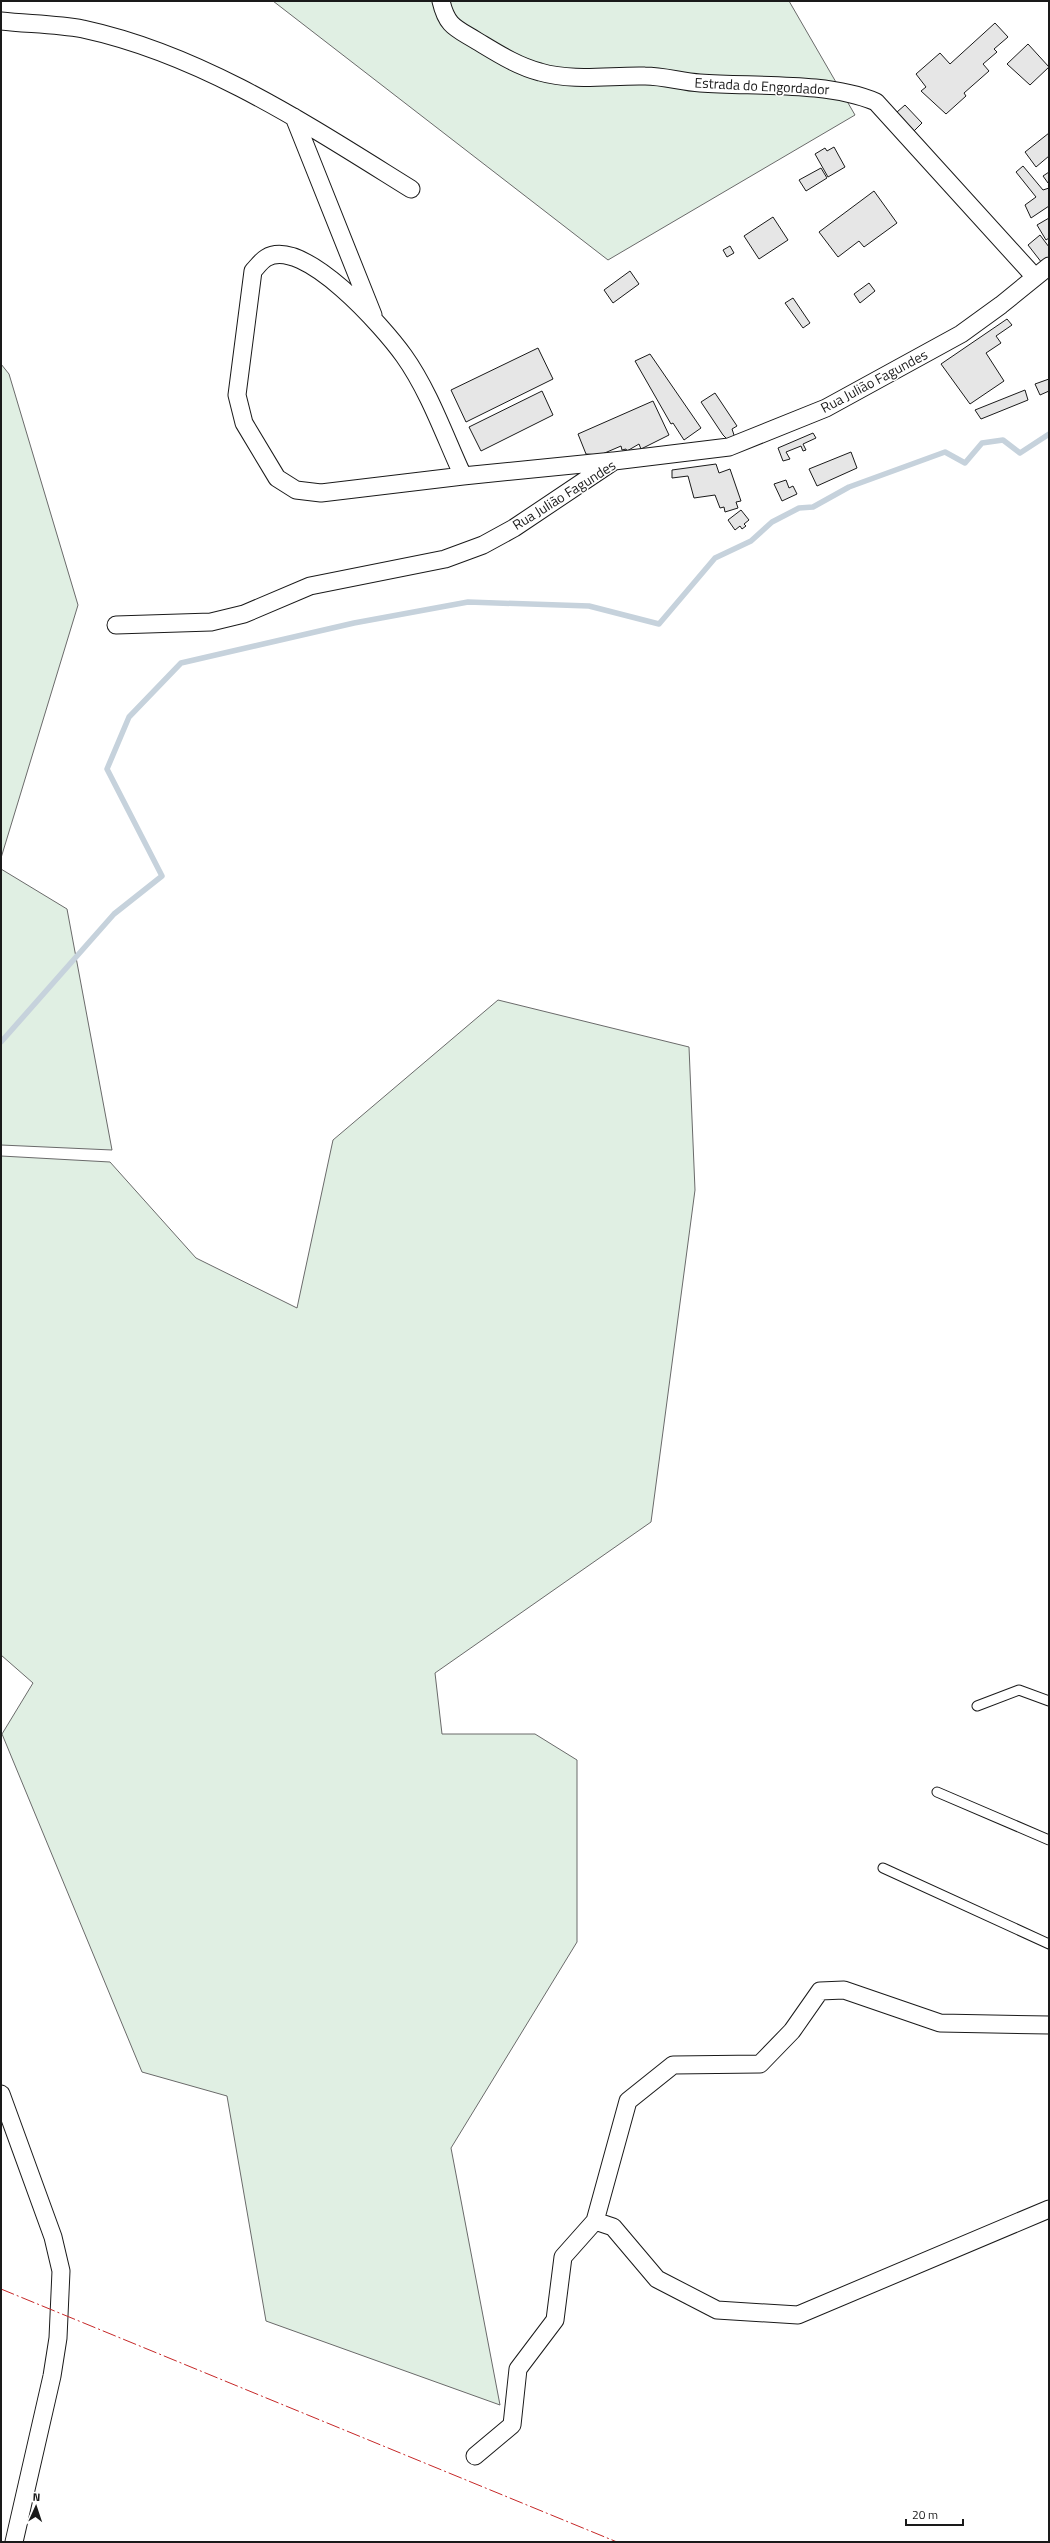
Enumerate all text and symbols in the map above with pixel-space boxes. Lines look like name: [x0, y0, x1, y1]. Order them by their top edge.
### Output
street label: Estrada do Engordador: [694, 71, 830, 100]
street label: Rua Julião Fagundes: [817, 343, 931, 418]
street label: Rua Julião Fagundes: [508, 454, 620, 535]
north arrow: [16, 2487, 56, 2527]
text: N: [32, 2489, 41, 2505]
scale bar: [906, 2501, 963, 2527]
text: 20 m: [912, 2505, 938, 2524]

